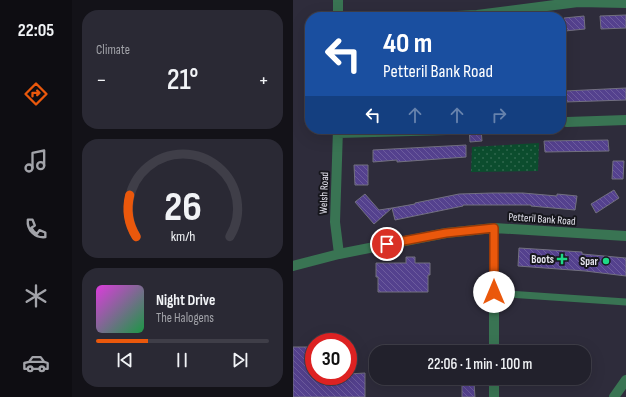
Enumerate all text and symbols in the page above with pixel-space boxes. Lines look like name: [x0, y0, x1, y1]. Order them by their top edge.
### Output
text: 22:05: [18, 20, 54, 41]
text: 40 m: [383, 27, 432, 60]
icon: left: [317, 28, 369, 80]
text: Climate: [96, 42, 130, 58]
text: Petteril Bank Road: [383, 61, 493, 82]
text: 21°: [167, 62, 198, 98]
text: −: [96, 67, 107, 94]
text: +: [258, 67, 269, 94]
icon: directions: [22, 80, 50, 108]
icon: left: [362, 104, 384, 126]
icon: ahead: [404, 104, 426, 126]
icon: ahead: [446, 104, 468, 126]
icon: right: [488, 104, 510, 126]
icon: music: [22, 147, 50, 175]
street label: Welsh Road: [317, 171, 331, 214]
text: 26: [164, 182, 201, 231]
street label: Petteril Bank Road: [508, 210, 576, 228]
icon: phone: [22, 215, 50, 243]
text: km/h: [170, 227, 195, 244]
pin: [370, 227, 404, 261]
icon: arrive: [376, 233, 398, 255]
place label: Boots: [531, 253, 554, 266]
marker: Boots: [557, 254, 567, 264]
place label: Spar: [580, 255, 599, 268]
marker: Spar: [601, 256, 611, 266]
position arrow: [473, 271, 515, 313]
icon: climate: [22, 282, 50, 310]
text: Night Drive: [156, 291, 215, 310]
text: The Halogens: [156, 310, 214, 326]
speed limit sign: 30: [305, 333, 357, 385]
icon: car: [22, 349, 50, 377]
icon: previous: [114, 349, 136, 371]
icon: pause: [171, 349, 193, 371]
icon: next: [229, 349, 251, 371]
text: 22:06 · 1 min · 100 m: [428, 355, 532, 374]

